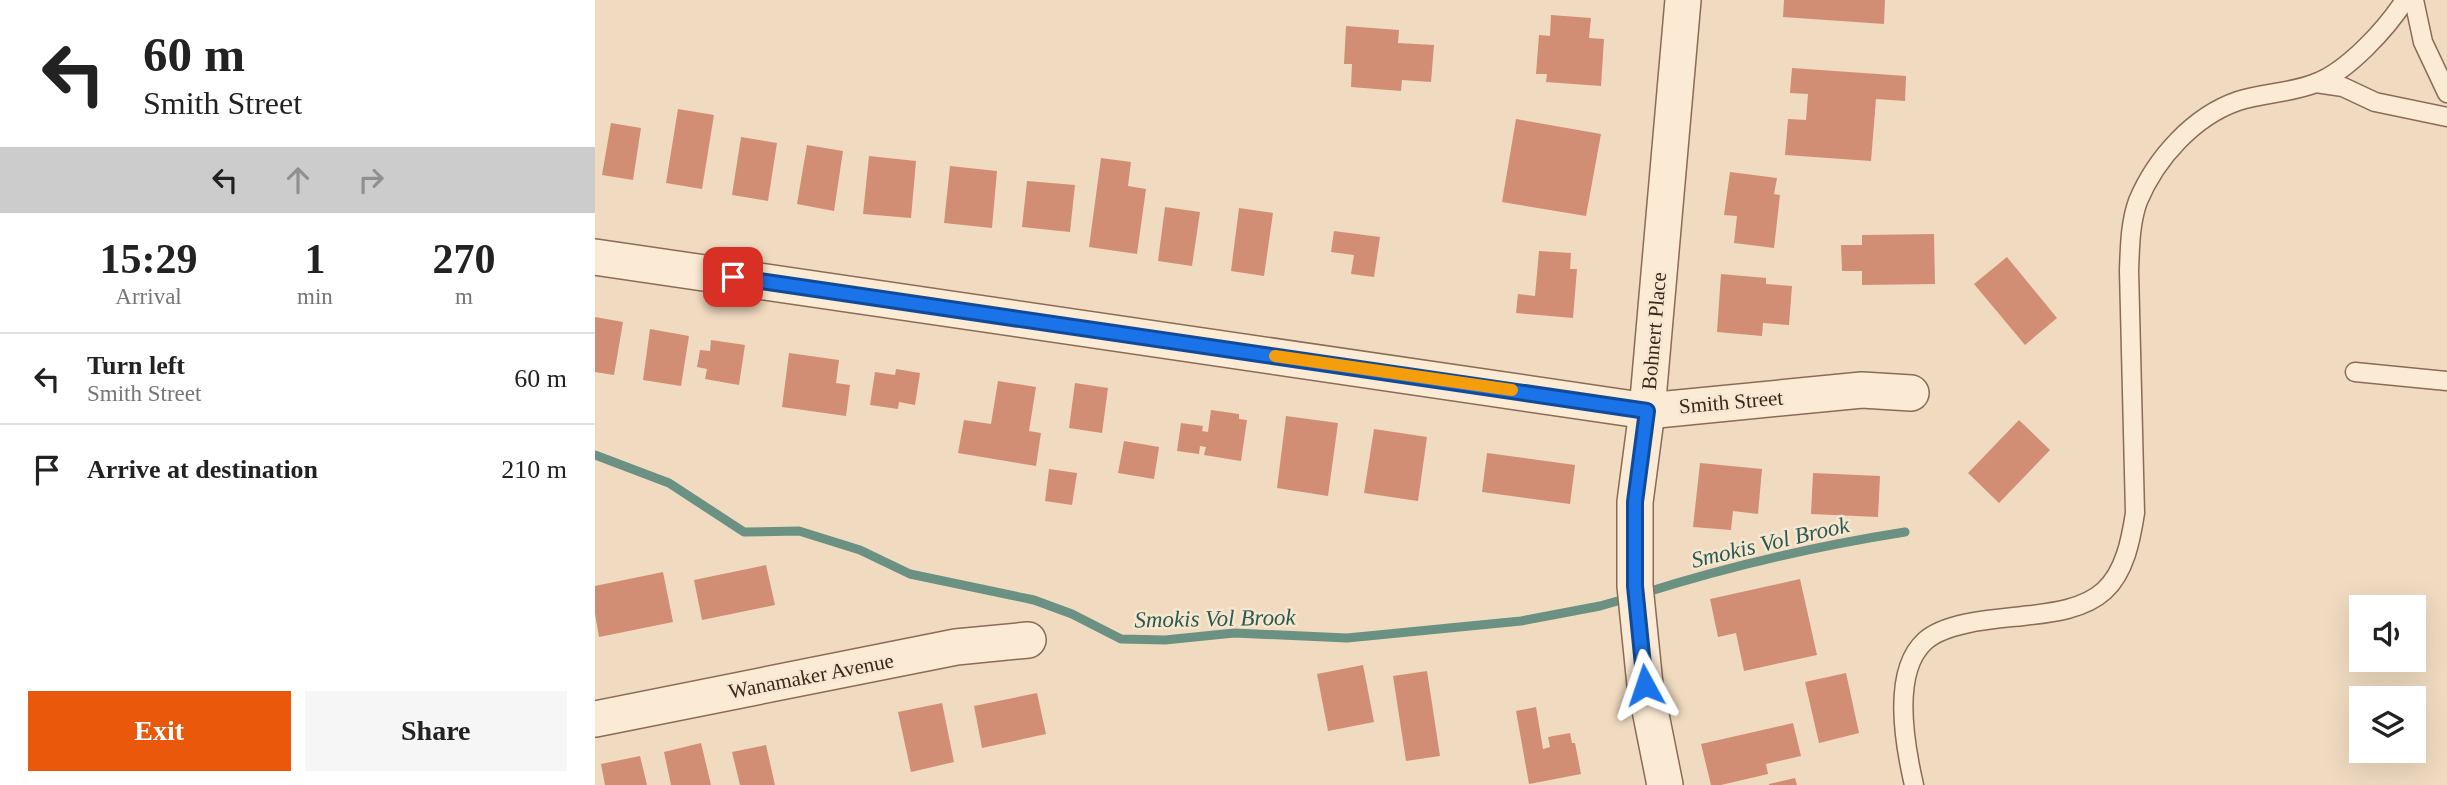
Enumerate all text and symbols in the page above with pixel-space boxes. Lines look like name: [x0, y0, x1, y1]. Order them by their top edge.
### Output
text: 60 m: [143, 27, 245, 82]
icon: left: [28, 28, 119, 119]
text: Smith Street: [143, 85, 302, 121]
icon: left: [206, 161, 244, 199]
icon: ahead: [279, 161, 317, 199]
icon: right: [352, 161, 390, 199]
text: 15:29: [100, 236, 198, 282]
text: 1: [304, 236, 325, 282]
text: 270: [432, 236, 495, 282]
pin: [703, 247, 763, 307]
icon: arrive: [714, 258, 752, 296]
street label: Bohnert Place: [1637, 271, 1671, 391]
text: Arrival: [115, 284, 182, 309]
text: min: [297, 284, 333, 309]
text: m: [455, 284, 473, 309]
text: Turn left: [87, 351, 185, 380]
icon: left: [28, 360, 66, 398]
text: 60 m: [514, 364, 567, 393]
text: Smith Street: [87, 381, 201, 406]
street label: Smith Street: [1678, 385, 1784, 419]
icon: arrive: [28, 451, 66, 489]
text: Arrive at destination: [87, 455, 318, 484]
text: 210 m: [501, 455, 567, 484]
water label: Smokis Vol Brook: [1689, 512, 1852, 573]
map controls: [2349, 595, 2426, 763]
button: sound: [2349, 595, 2426, 672]
water label: Smokis Vol Brook: [1134, 605, 1297, 632]
street label: Wanamaker Avenue: [726, 648, 896, 704]
position arrow: [1608, 648, 1682, 722]
button: layers: [2349, 686, 2426, 763]
button: Exit: [28, 691, 291, 771]
button: Share: [305, 691, 567, 771]

